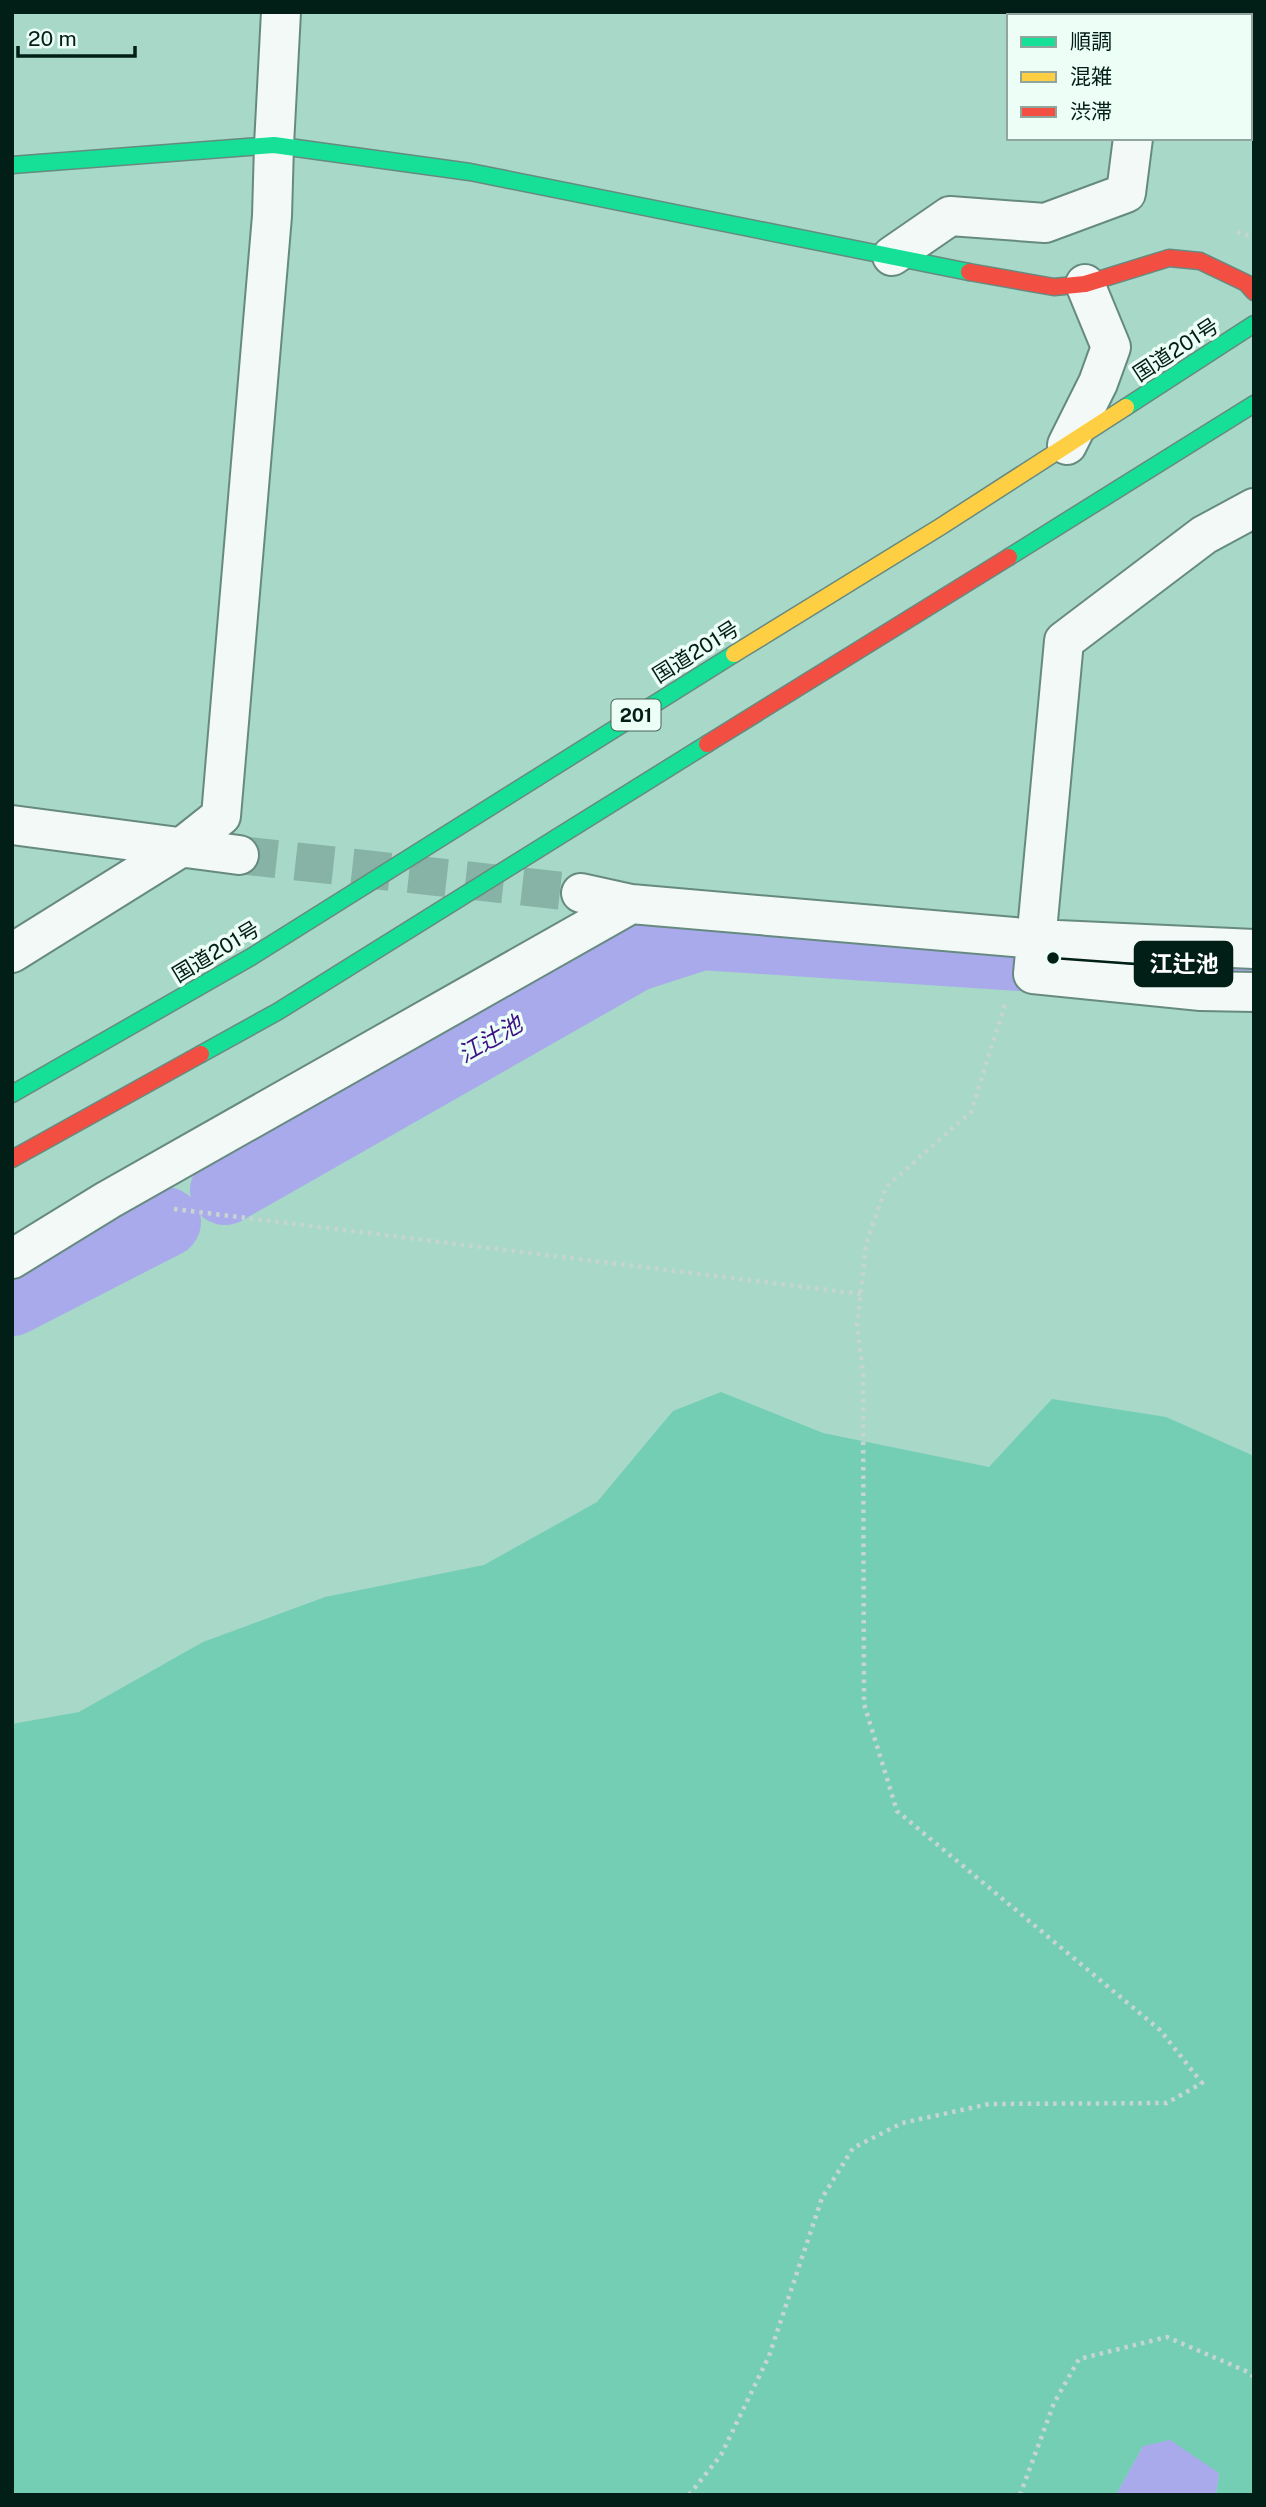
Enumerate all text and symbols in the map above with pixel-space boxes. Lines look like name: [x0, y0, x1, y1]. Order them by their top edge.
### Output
scale bar: [18, 14, 135, 58]
legend: [1007, 14, 1252, 140]
text: 20 m: [28, 26, 77, 51]
text: 順調: [1070, 29, 1112, 54]
text: 混雑: [1070, 64, 1112, 89]
text: 渋滞: [1070, 99, 1112, 124]
street label: 国道201号: [1128, 313, 1223, 386]
street label: 国道201号: [648, 615, 743, 688]
road number: 201: [612, 700, 660, 730]
street label: 国道201号: [168, 916, 264, 987]
callout: 江辻池: [1135, 942, 1232, 986]
text: 江辻池: [1150, 950, 1219, 977]
water label: 江辻池: [453, 1009, 528, 1068]

